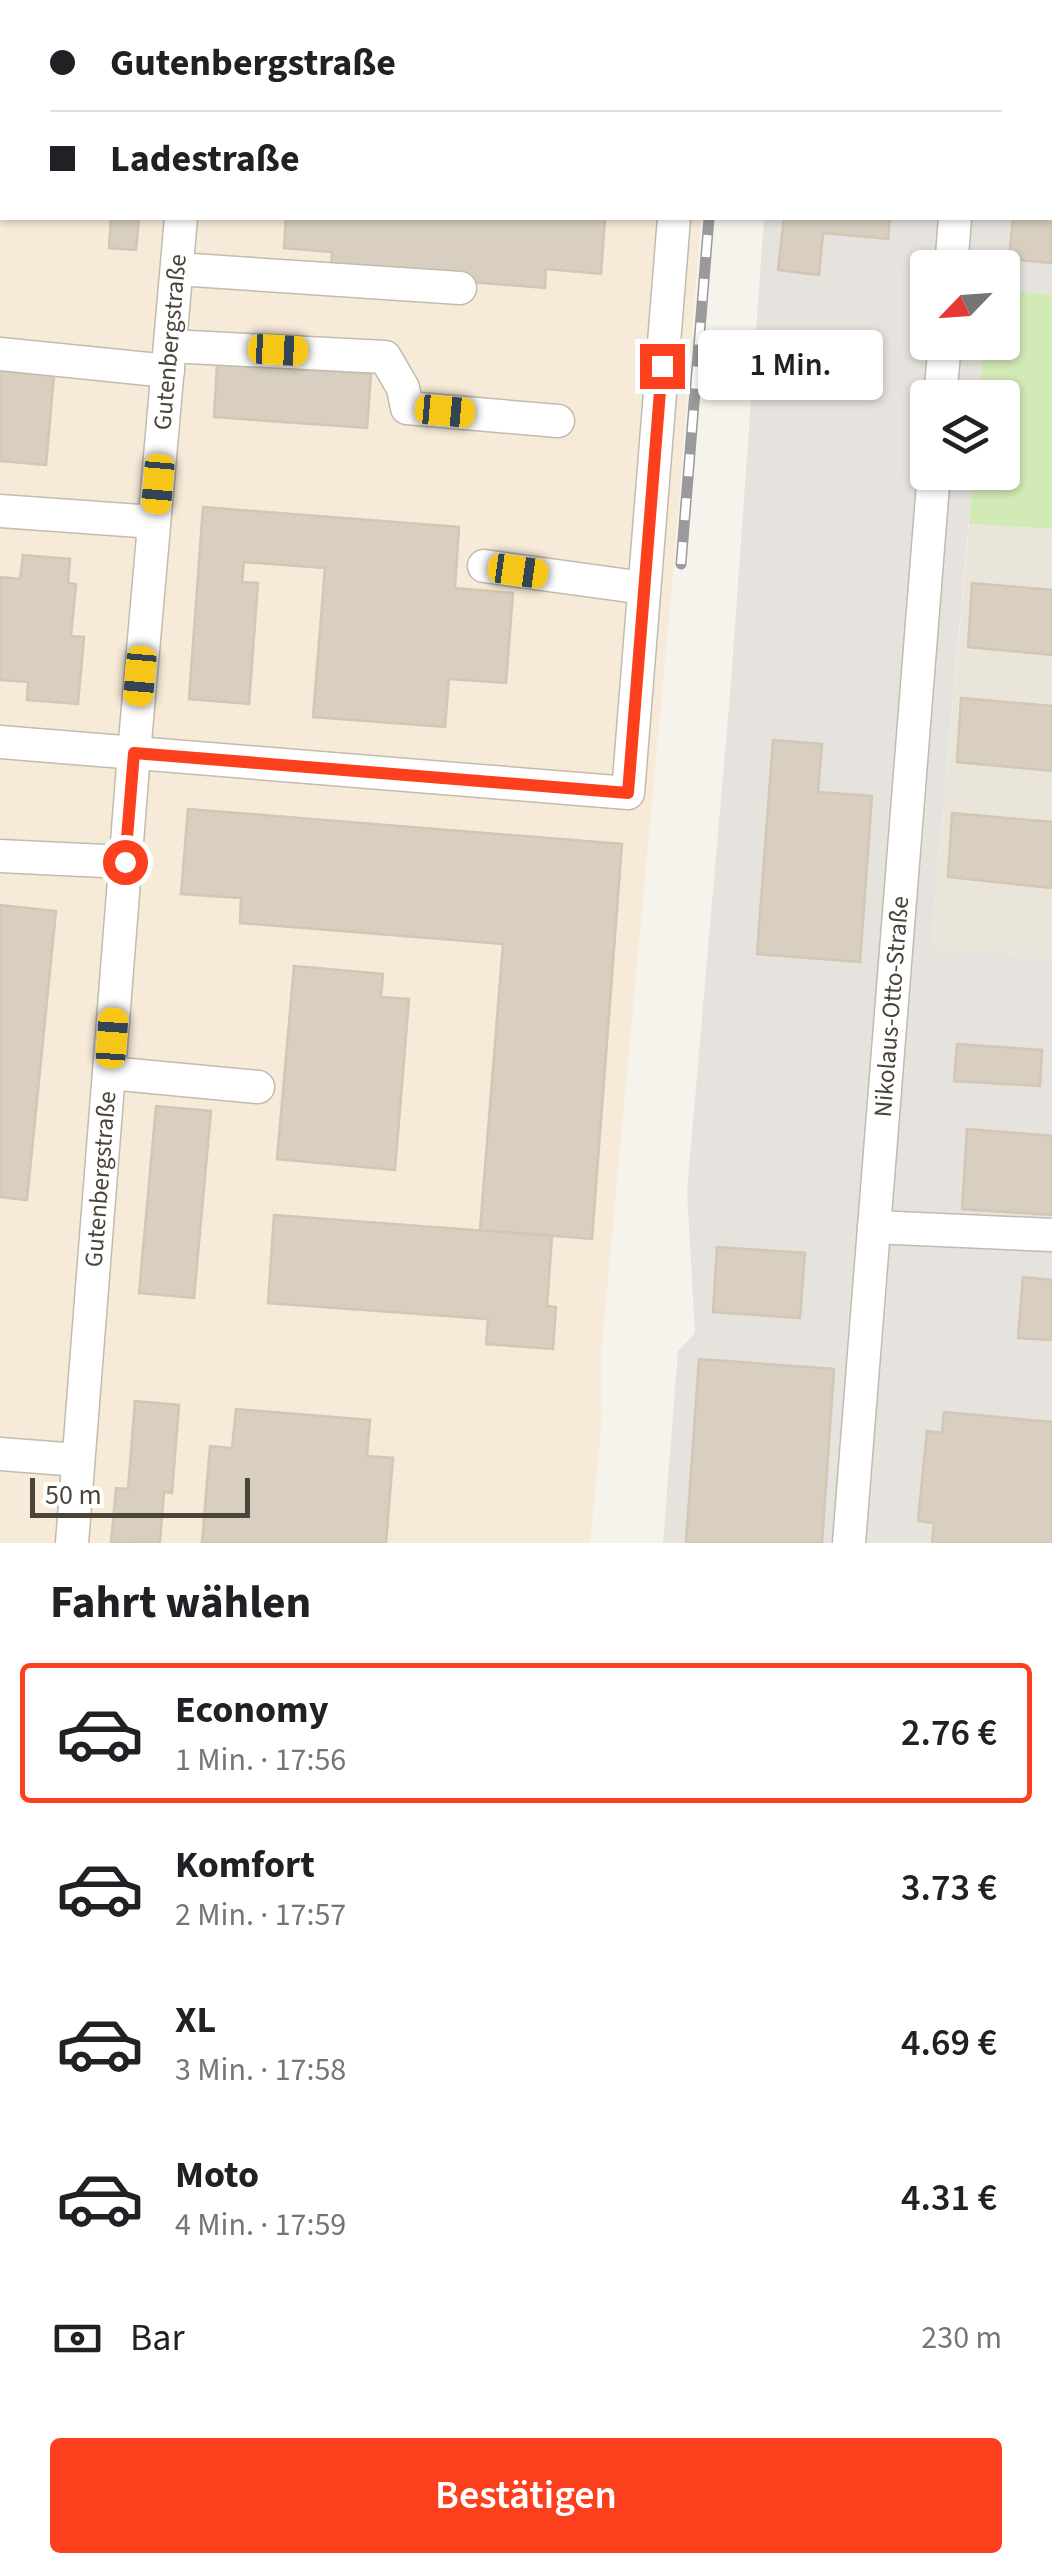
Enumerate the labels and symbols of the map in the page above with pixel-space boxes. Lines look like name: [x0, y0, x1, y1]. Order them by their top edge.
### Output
north arrow: [910, 250, 1020, 360]
street label: Gutenbergstraße: [144, 253, 196, 431]
callout: 1 Min.: [697, 331, 882, 401]
car: [247, 333, 309, 367]
route end: [640, 344, 685, 389]
car: [414, 393, 476, 429]
car: [140, 453, 176, 515]
car: [486, 552, 550, 590]
car: [122, 645, 158, 707]
route start: [103, 840, 148, 885]
street label: Nikolaus-Otto-Straße: [865, 895, 918, 1118]
car: [95, 1007, 129, 1069]
street label: Gutenbergstraße: [76, 1090, 125, 1268]
scale bar: [30, 1473, 250, 1518]

